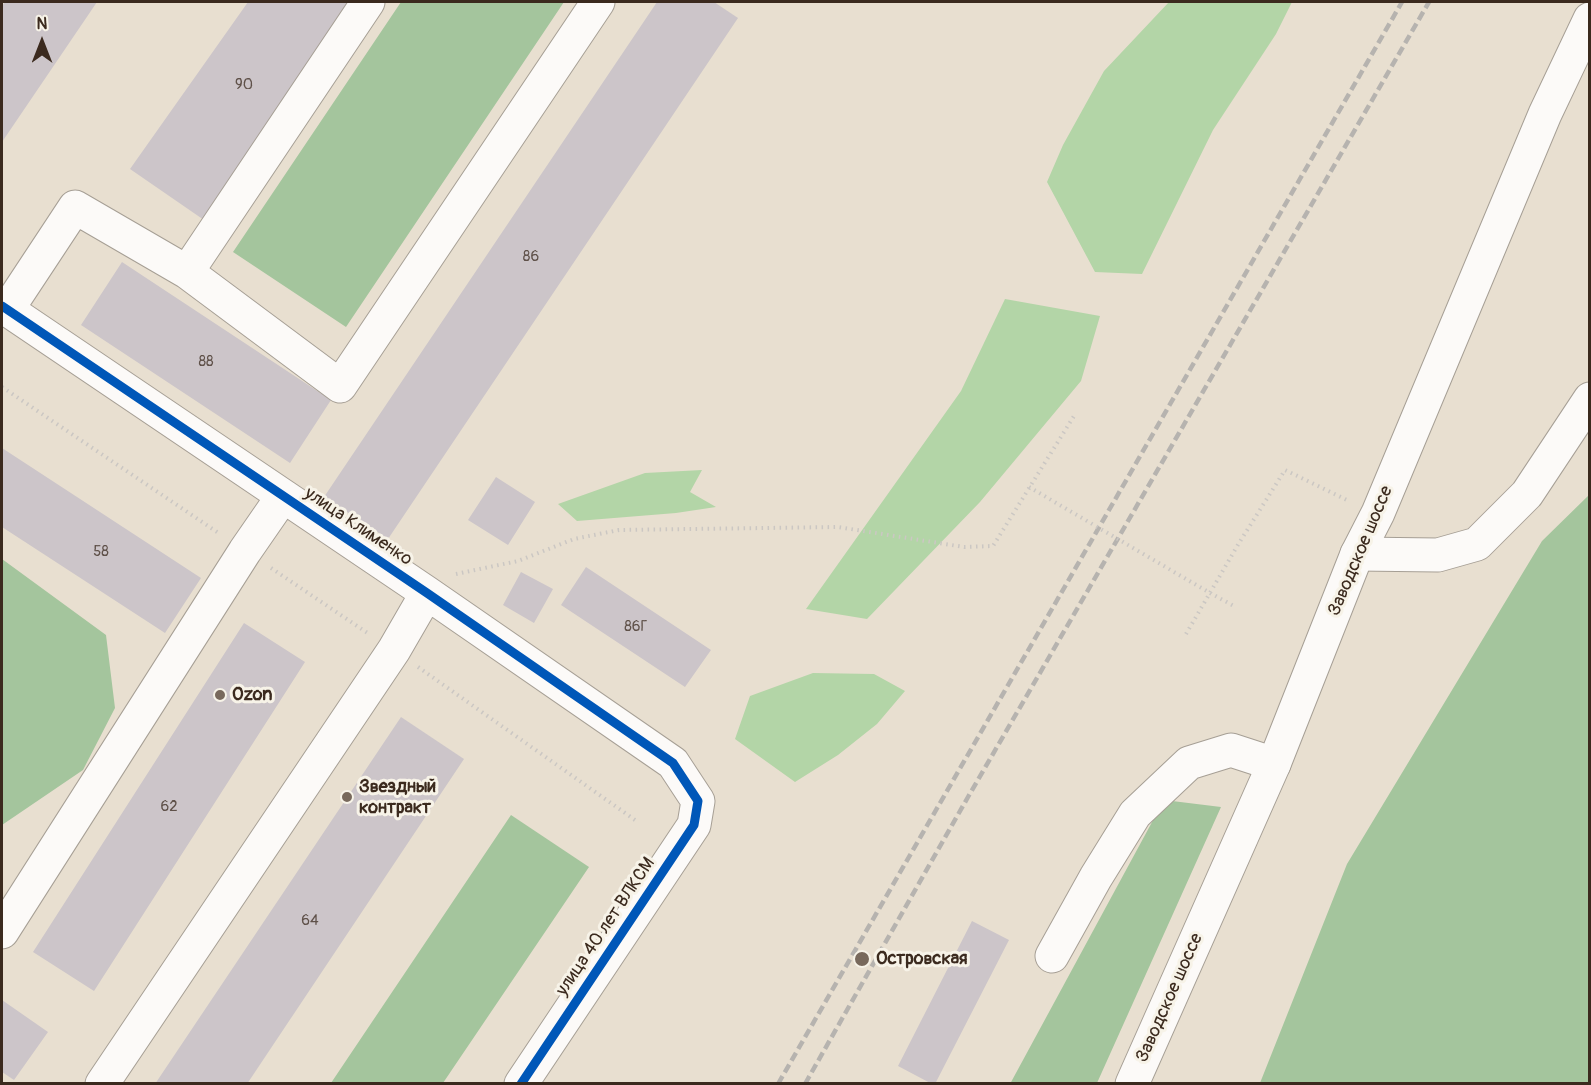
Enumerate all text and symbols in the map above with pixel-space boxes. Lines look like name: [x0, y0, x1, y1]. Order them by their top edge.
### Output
north arrow: [12, 12, 72, 72]
text: N: [37, 14, 47, 34]
house number: 90: [235, 76, 253, 94]
house number: 86: [523, 248, 539, 266]
house number: 88: [198, 353, 214, 371]
street label: улица Клименко: [300, 483, 416, 571]
street label: Заводское шоссе: [1324, 483, 1398, 619]
house number: 58: [93, 543, 109, 561]
house number: 86Г: [624, 618, 648, 636]
place label: Ozon: [232, 684, 272, 706]
marker: Ozon: [213, 688, 227, 702]
place label: Звездный контракт: [359, 776, 436, 818]
marker: Звездный контракт: [340, 790, 354, 804]
house number: 62: [160, 798, 178, 816]
street label: улица 40 лет ВЛКСМ: [552, 854, 660, 1000]
house number: 64: [301, 912, 319, 930]
street label: Заводское шоссе: [1132, 930, 1208, 1066]
place label: Островская: [876, 948, 968, 970]
marker: Островская: [853, 950, 871, 968]

